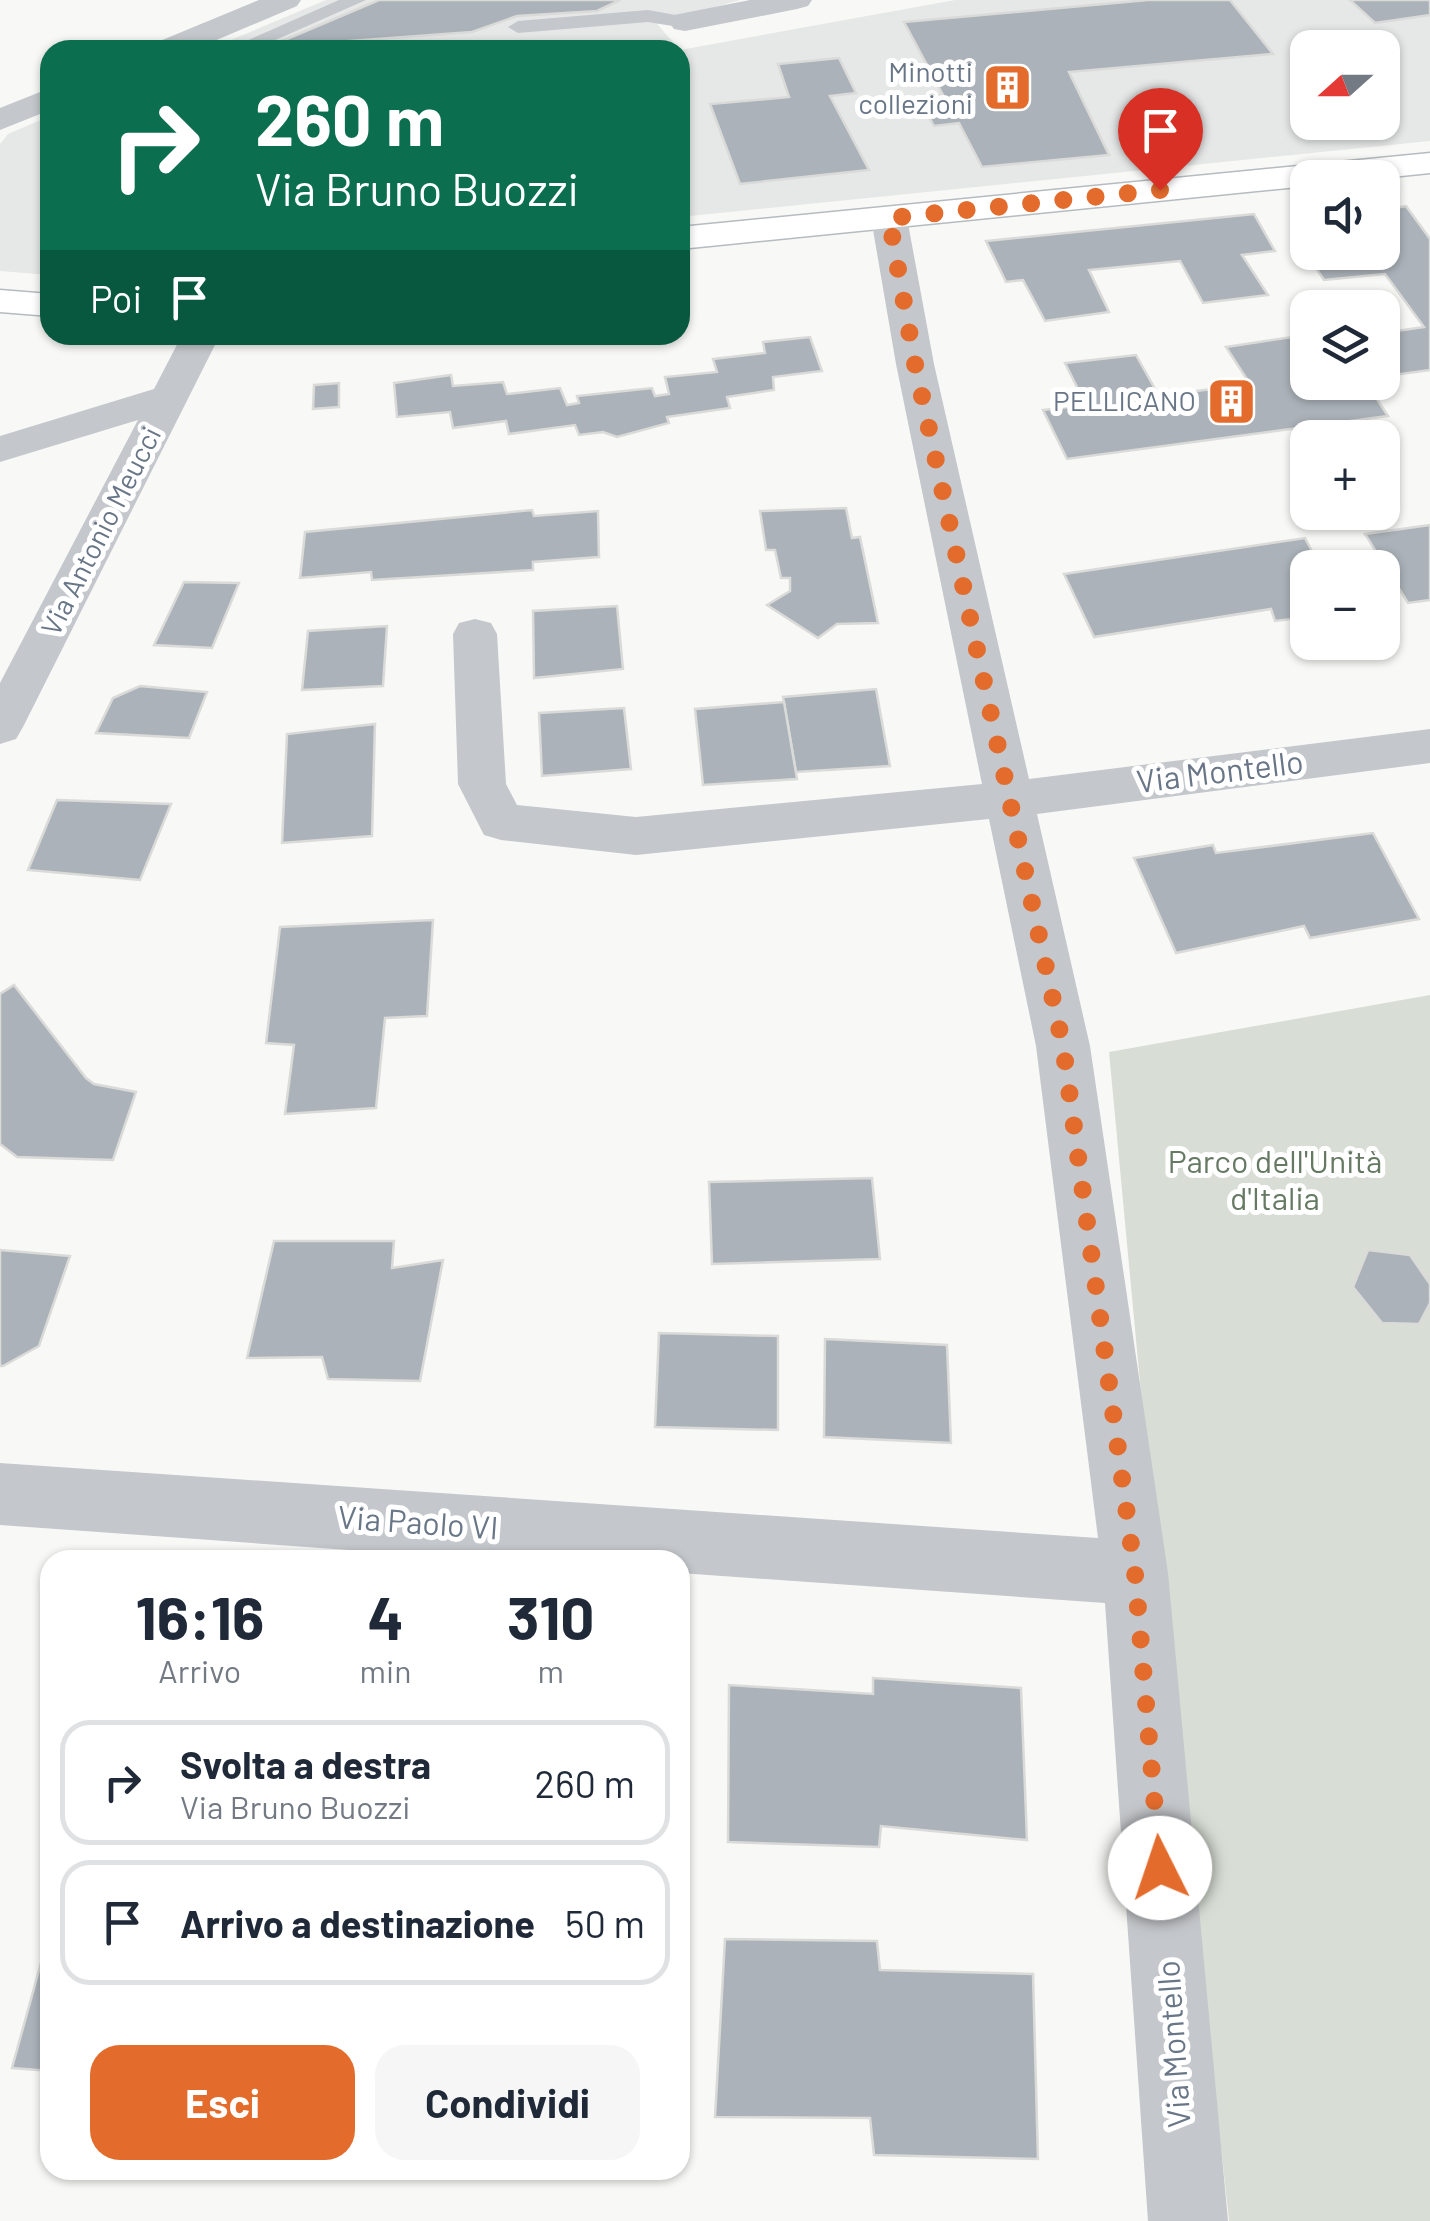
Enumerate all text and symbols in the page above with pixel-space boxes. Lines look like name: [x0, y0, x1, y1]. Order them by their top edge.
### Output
north arrow: [1290, 30, 1400, 140]
map controls: [1290, 30, 1400, 660]
place label: Minotti collezioni: [858, 54, 973, 120]
building icon: Minotti collezioni: [982, 62, 1034, 114]
text: 260 m: [255, 76, 444, 160]
icon: right: [90, 80, 220, 210]
pin: [1118, 88, 1203, 191]
icon: arrive: [1133, 103, 1188, 158]
button: sound: [1290, 160, 1400, 270]
text: Via Bruno Buozzi: [255, 161, 579, 215]
icon: arrive: [162, 270, 217, 325]
text: Poi: [90, 275, 142, 321]
button: layers: [1290, 290, 1400, 400]
building icon: PELLICANO: [1205, 375, 1257, 427]
place label: PELLICANO: [1053, 383, 1196, 417]
street label: Via Antonio Meucci: [33, 420, 167, 641]
button: +: [1290, 420, 1400, 530]
button: −: [1290, 550, 1400, 660]
street label: Via Montello: [1134, 741, 1305, 799]
park label: Parco dell'Unità d'Italia: [1168, 1141, 1382, 1216]
street label: Via Paolo VI: [337, 1496, 500, 1546]
text: 16:16: [135, 1580, 264, 1652]
text: 4: [367, 1580, 404, 1652]
text: 310: [507, 1580, 595, 1652]
text: Arrivo: [158, 1651, 241, 1689]
text: min: [360, 1651, 411, 1689]
text: m: [538, 1651, 564, 1689]
text: Svolta a destra: [180, 1741, 431, 1787]
icon: right: [95, 1755, 150, 1810]
text: 260 m: [535, 1760, 635, 1806]
text: Via Bruno Buozzi: [180, 1787, 410, 1825]
position arrow: [1108, 1816, 1212, 1920]
icon: arrive: [95, 1895, 150, 1950]
text: Arrivo a destinazione: [180, 1900, 535, 1946]
text: 50 m: [565, 1900, 645, 1946]
street label: Via Montello: [1147, 1959, 1197, 2129]
button: Esci: [90, 2045, 355, 2160]
button: Condividi: [375, 2045, 640, 2160]

